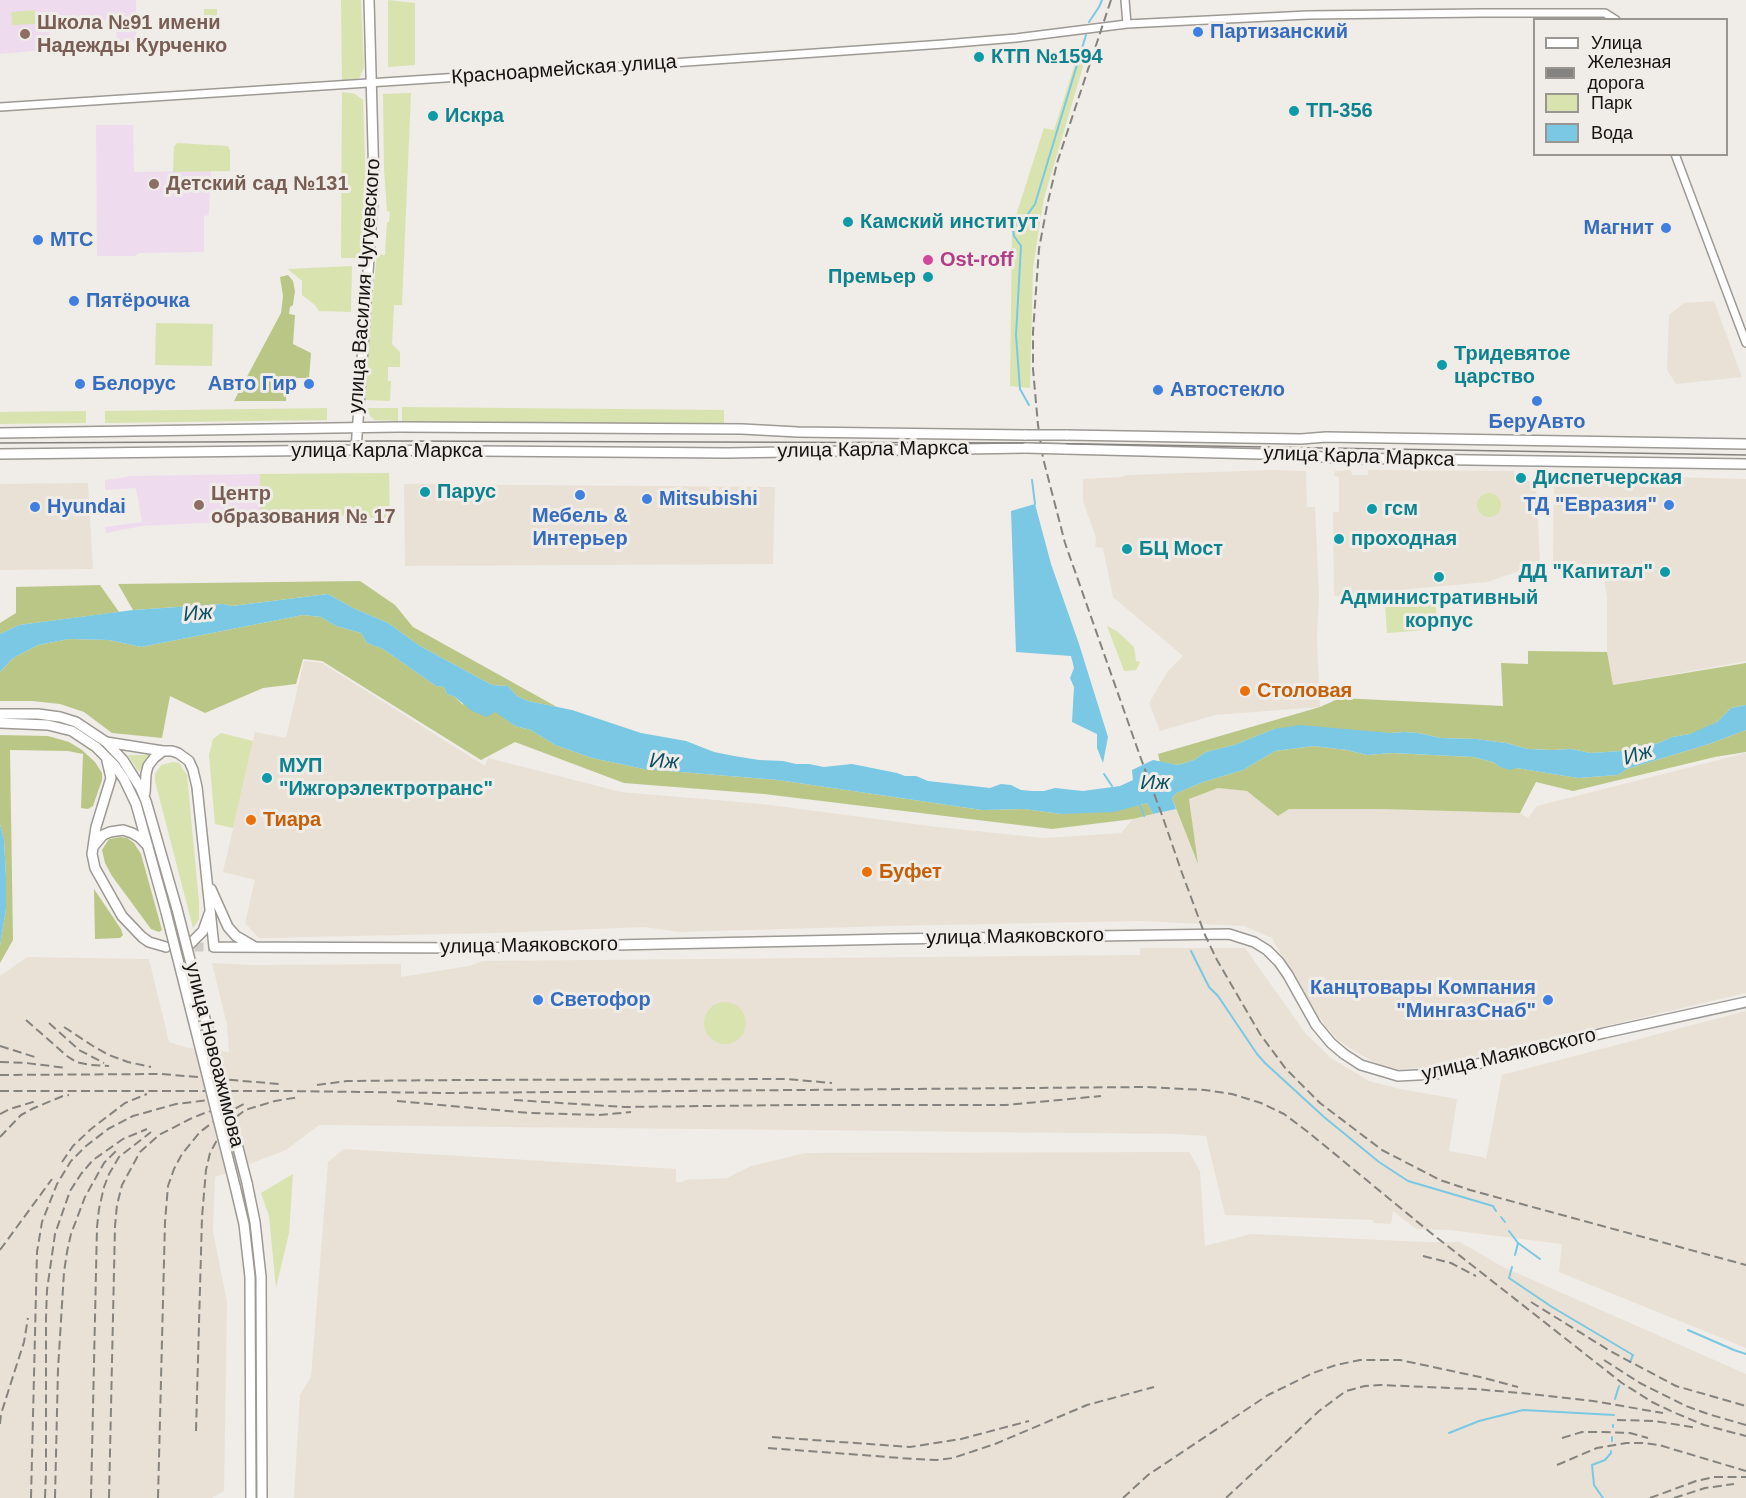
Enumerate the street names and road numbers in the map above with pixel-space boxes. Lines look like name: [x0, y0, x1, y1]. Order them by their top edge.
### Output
street label: Красноармейская улица: [450, 50, 678, 90]
street label: улица Василия Чугуевского: [344, 158, 386, 414]
street label: улица Карла Маркса: [777, 436, 969, 464]
street label: улица Карла Маркса: [291, 439, 483, 463]
street label: улица Карла Маркса: [1263, 442, 1455, 472]
street label: улица Маяковского: [926, 923, 1104, 951]
street label: улица Маяковского: [440, 932, 618, 960]
street label: улица Новоажимова: [179, 960, 249, 1150]
street label: улица Маяковского: [1420, 1023, 1598, 1087]

